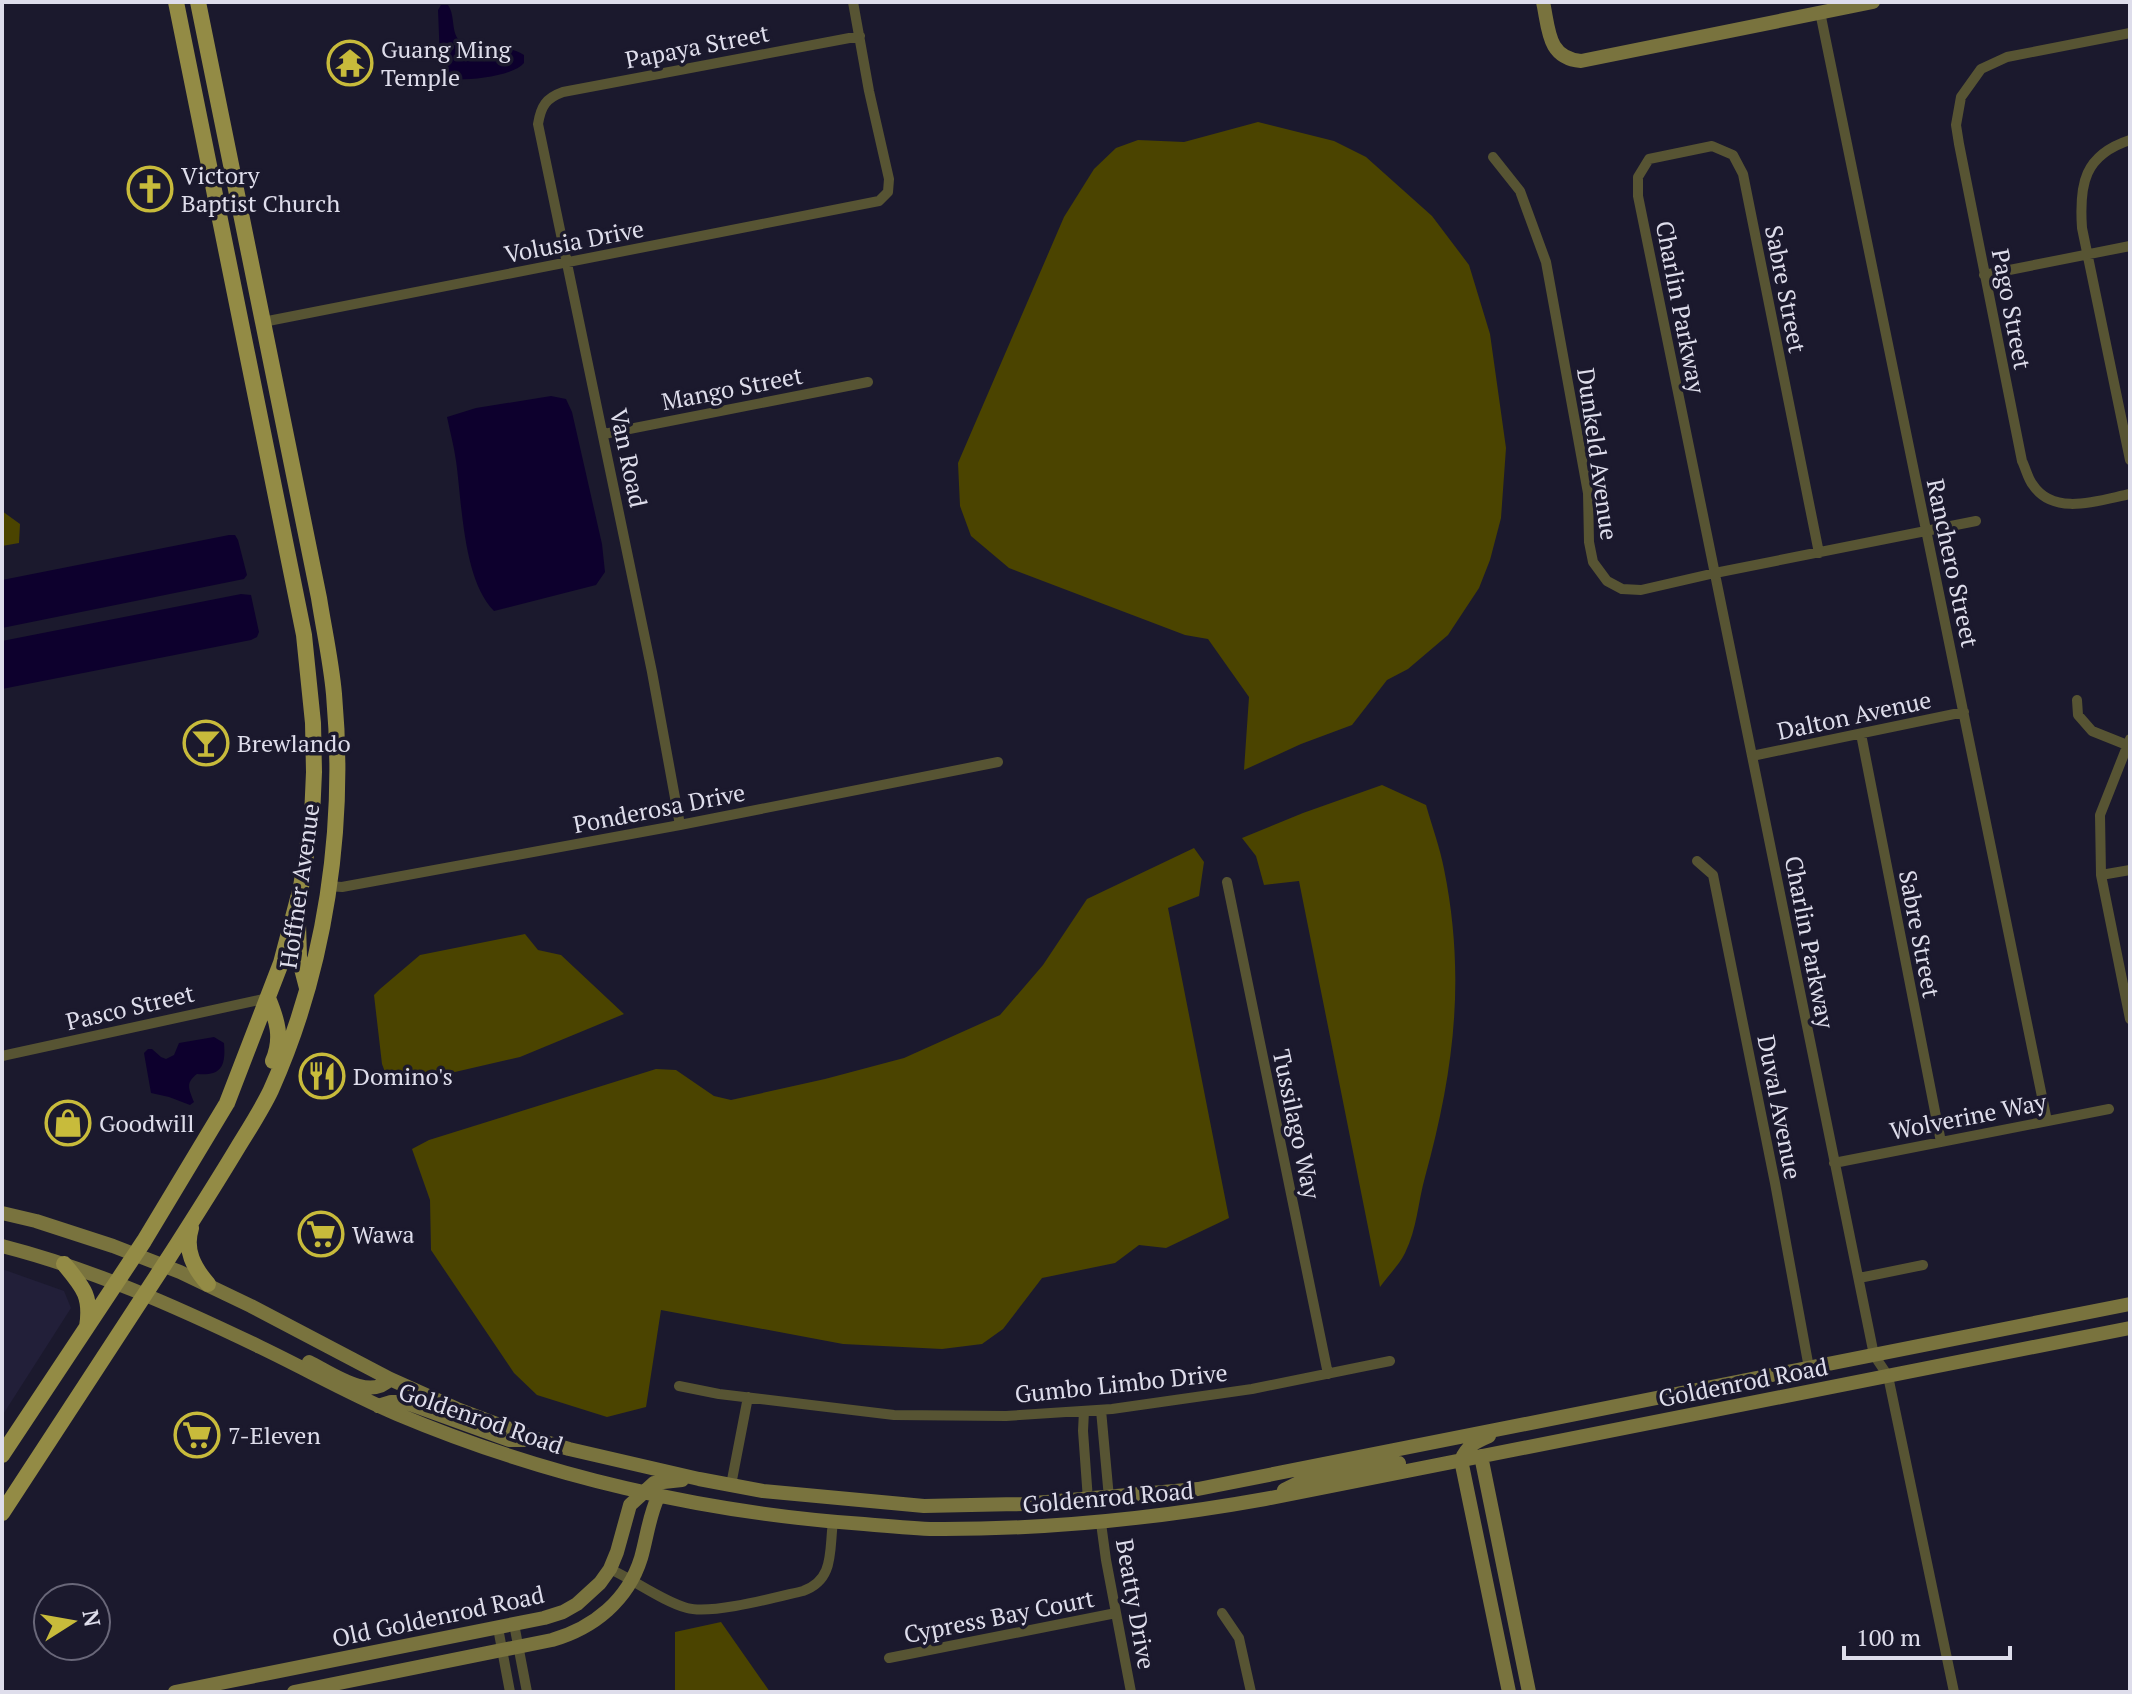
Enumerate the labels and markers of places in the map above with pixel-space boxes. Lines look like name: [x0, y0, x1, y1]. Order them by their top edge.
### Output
place label: Guang Ming Temple: [381, 33, 511, 93]
temple icon: Guang Ming Temple: [326, 39, 374, 87]
place label: Victory Baptist Church: [181, 159, 340, 219]
church icon: Victory Baptist Church: [126, 165, 174, 213]
bar icon: Brewlando: [182, 719, 230, 767]
place label: Brewlando: [237, 727, 351, 759]
restaurant icon: Domino's: [298, 1052, 346, 1100]
place label: Domino's: [353, 1060, 453, 1092]
shop icon: Goodwill: [44, 1099, 92, 1147]
place label: Goodwill: [99, 1107, 195, 1139]
supermarket icon: Wawa: [297, 1210, 345, 1258]
place label: Wawa: [352, 1218, 415, 1250]
supermarket icon: 7-Eleven: [173, 1411, 221, 1459]
place label: 7-Eleven: [228, 1419, 321, 1451]

